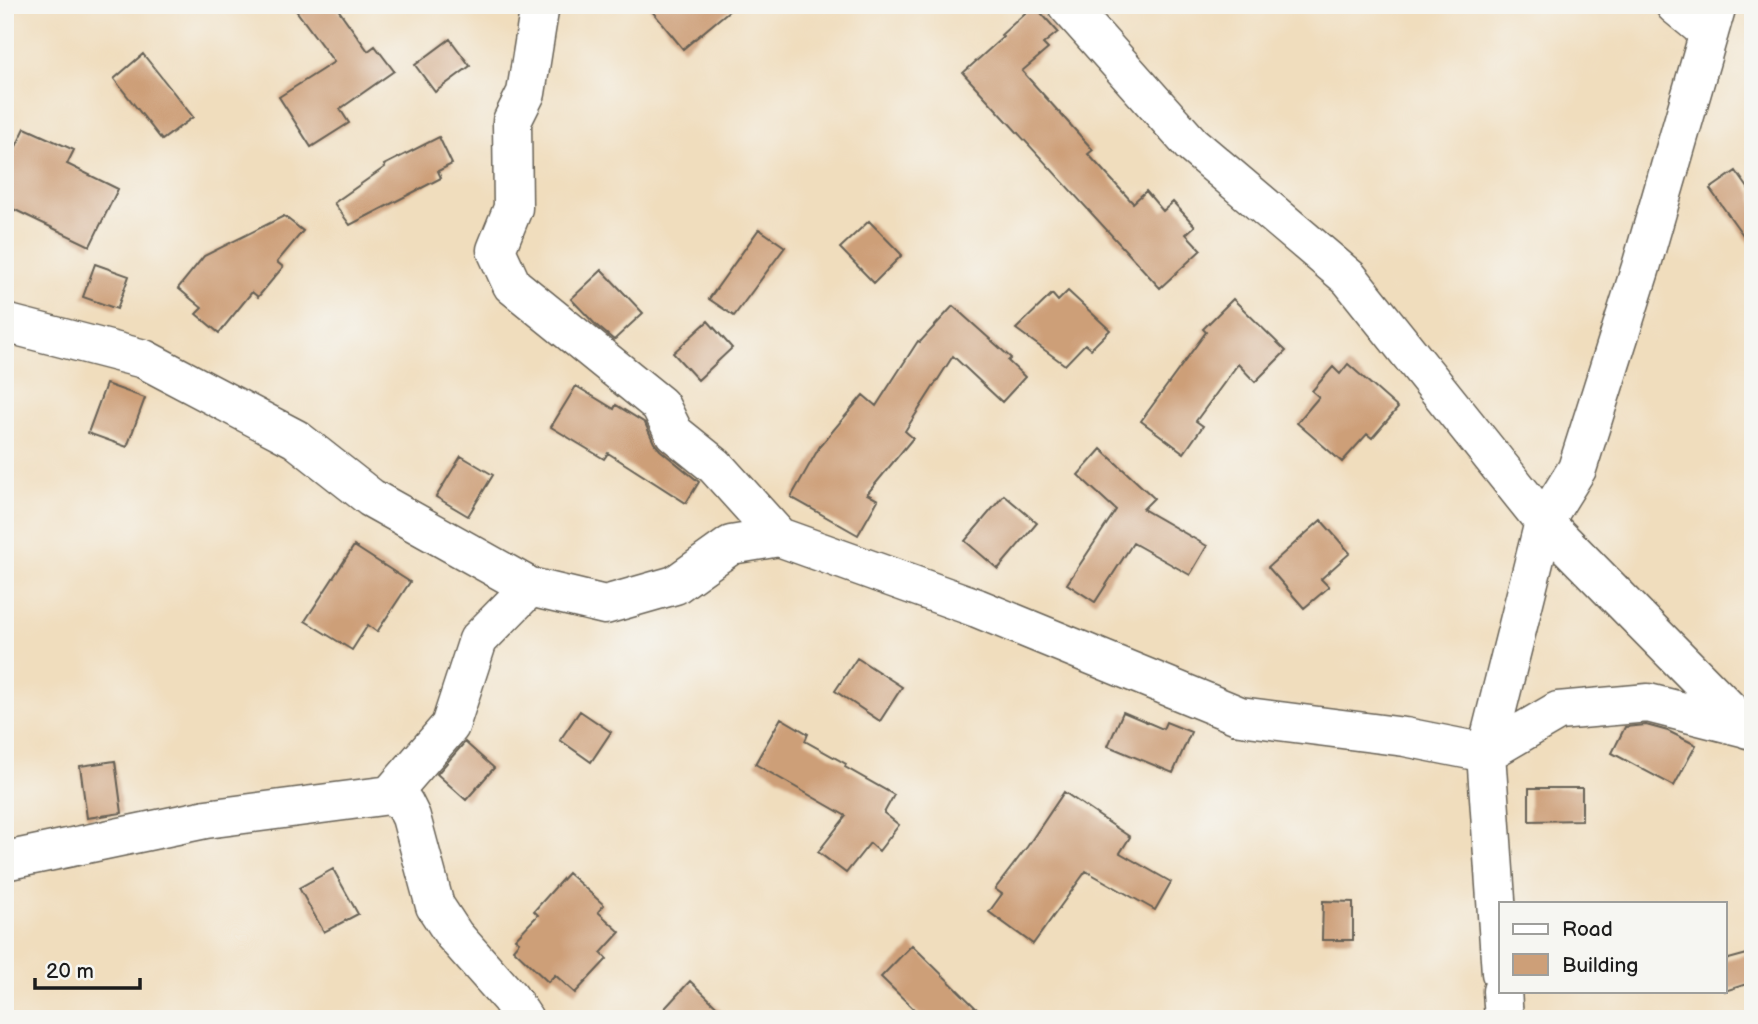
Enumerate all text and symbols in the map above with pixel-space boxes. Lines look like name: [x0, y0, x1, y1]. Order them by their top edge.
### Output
legend: [1499, 902, 1726, 992]
text: Road: [1562, 917, 1613, 942]
scale bar: [35, 947, 140, 991]
text: Building: [1562, 953, 1638, 978]
text: 20 m: [46, 959, 94, 984]

